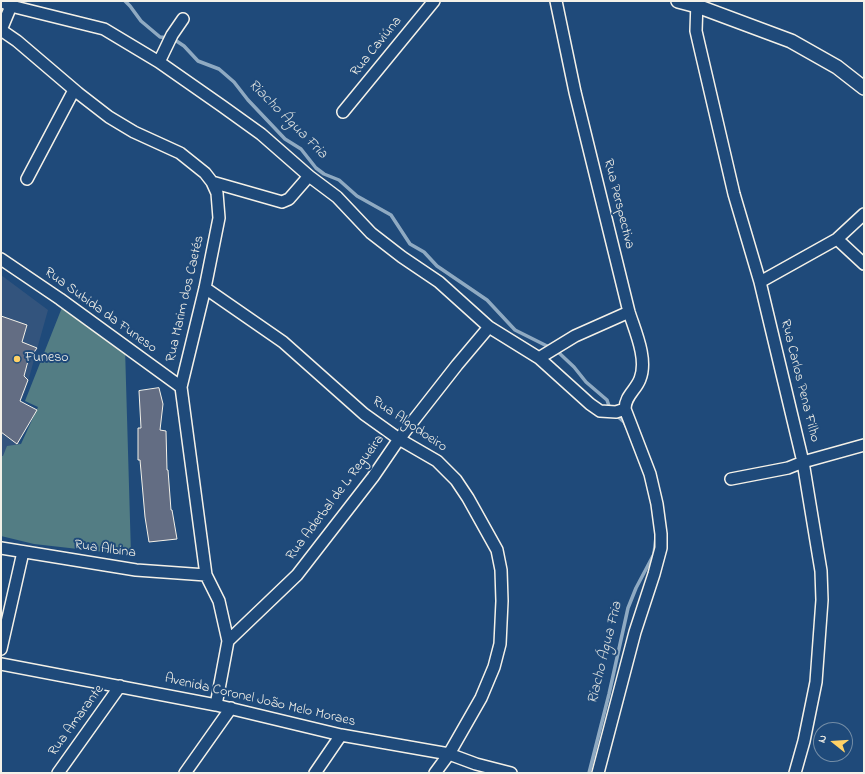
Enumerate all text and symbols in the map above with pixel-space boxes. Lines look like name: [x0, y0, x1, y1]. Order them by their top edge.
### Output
street label: Rua Caviúna: [348, 14, 406, 80]
water label: Riacho Água Fria: [244, 77, 330, 163]
street label: Rua Perspectiva: [599, 157, 637, 251]
street label: Rua Marim dos Caetés: [163, 234, 209, 364]
street label: Rua Subida da Funeso: [40, 264, 160, 358]
street label: Rua Carlos Pena Filho: [776, 318, 822, 444]
place label: Funeso: [25, 351, 69, 367]
marker: Funeso: [12, 354, 22, 364]
street label: Rua Algodoeiro: [368, 394, 450, 456]
street label: Rua Aderbal de L. Regueira: [283, 432, 389, 564]
street label: Rua Albina: [73, 537, 137, 563]
water label: Riacho Água Fria: [585, 600, 627, 706]
street label: Avenida Coronel João Melo Moraes: [163, 671, 357, 731]
street label: Rua Amarante: [46, 682, 108, 760]
north arrow: [813, 722, 853, 762]
text: N: [814, 733, 831, 745]

